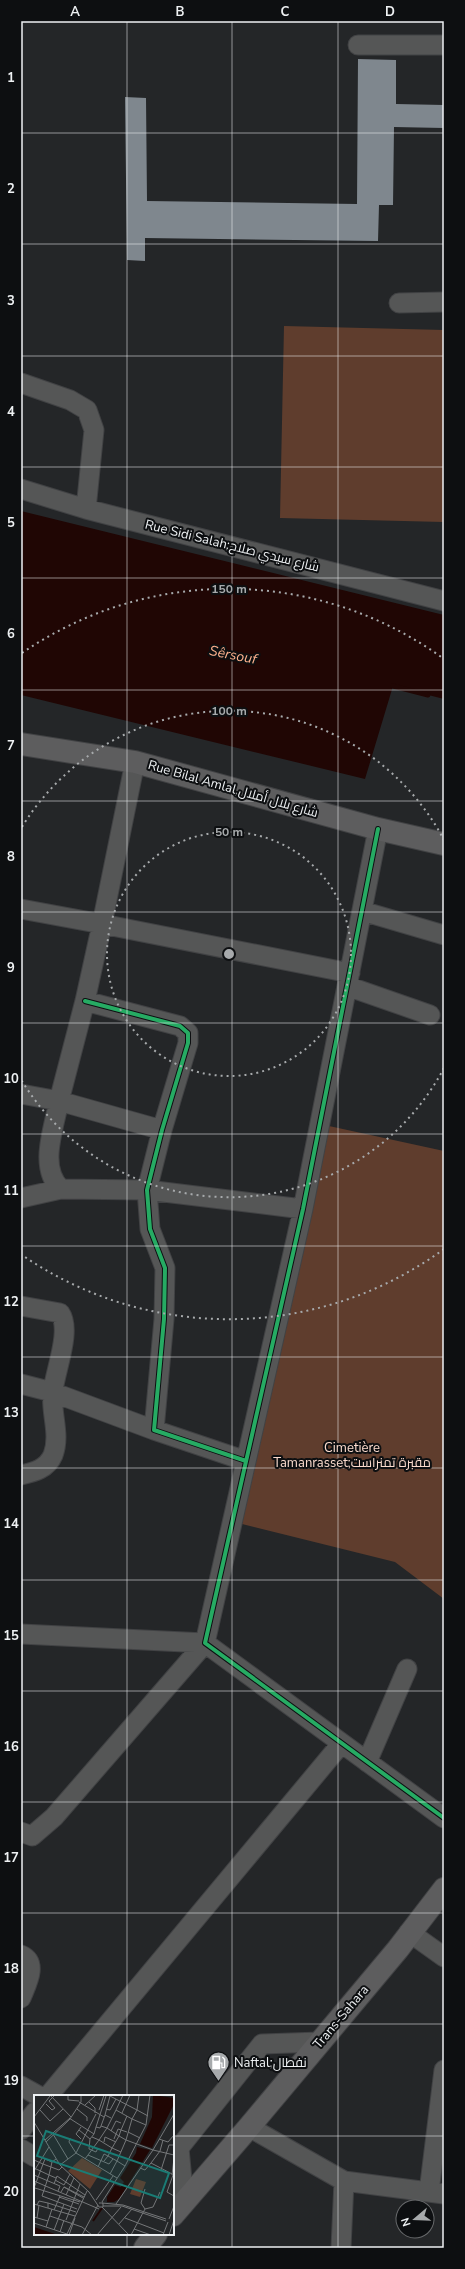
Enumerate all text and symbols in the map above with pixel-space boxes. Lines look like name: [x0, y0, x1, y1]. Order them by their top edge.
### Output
text: A: [70, 3, 80, 21]
text: B: [176, 3, 185, 21]
text: C: [281, 3, 290, 21]
text: D: [385, 3, 395, 21]
text: 1: [7, 69, 15, 87]
text: 2: [7, 180, 15, 198]
text: 3: [7, 292, 15, 310]
text: 4: [7, 403, 15, 421]
text: 5: [7, 514, 15, 532]
street label: Rue Sidi Salah;شارع سيدي صلاح: [143, 516, 321, 577]
text: 150 m: [211, 581, 247, 597]
text: 6: [7, 625, 15, 643]
water label: Sêrsouf: [208, 641, 260, 669]
text: 100 m: [211, 703, 247, 719]
text: 7: [7, 737, 15, 755]
street label: Rue Bilal Amlal,شارع بلال أملال: [146, 756, 320, 822]
text: 50 m: [215, 824, 243, 840]
text: 8: [7, 848, 15, 866]
centre of rings: [222, 947, 236, 961]
text: 9: [7, 959, 15, 977]
text: 10: [3, 1070, 19, 1088]
text: 11: [3, 1182, 19, 1200]
text: 12: [3, 1293, 19, 1311]
text: 13: [3, 1404, 19, 1422]
park label: Cimetière Tamanrasset;مقبرة تمنراست: [273, 1439, 431, 1472]
text: 14: [3, 1515, 19, 1533]
text: 15: [3, 1627, 19, 1645]
text: 16: [3, 1738, 19, 1756]
text: 17: [3, 1849, 19, 1867]
text: 18: [3, 1960, 19, 1978]
street label: Trans-Sahara: [309, 1981, 373, 2053]
fuel station icon: Naftal;نفطال: [205, 2050, 231, 2083]
place label: Naftal;نفطال: [234, 2054, 307, 2072]
text: 19: [3, 2072, 19, 2090]
inset map: [34, 2095, 174, 2235]
text: 20: [3, 2183, 19, 2201]
north arrow: [395, 2199, 435, 2239]
text: N: [398, 2216, 414, 2228]

